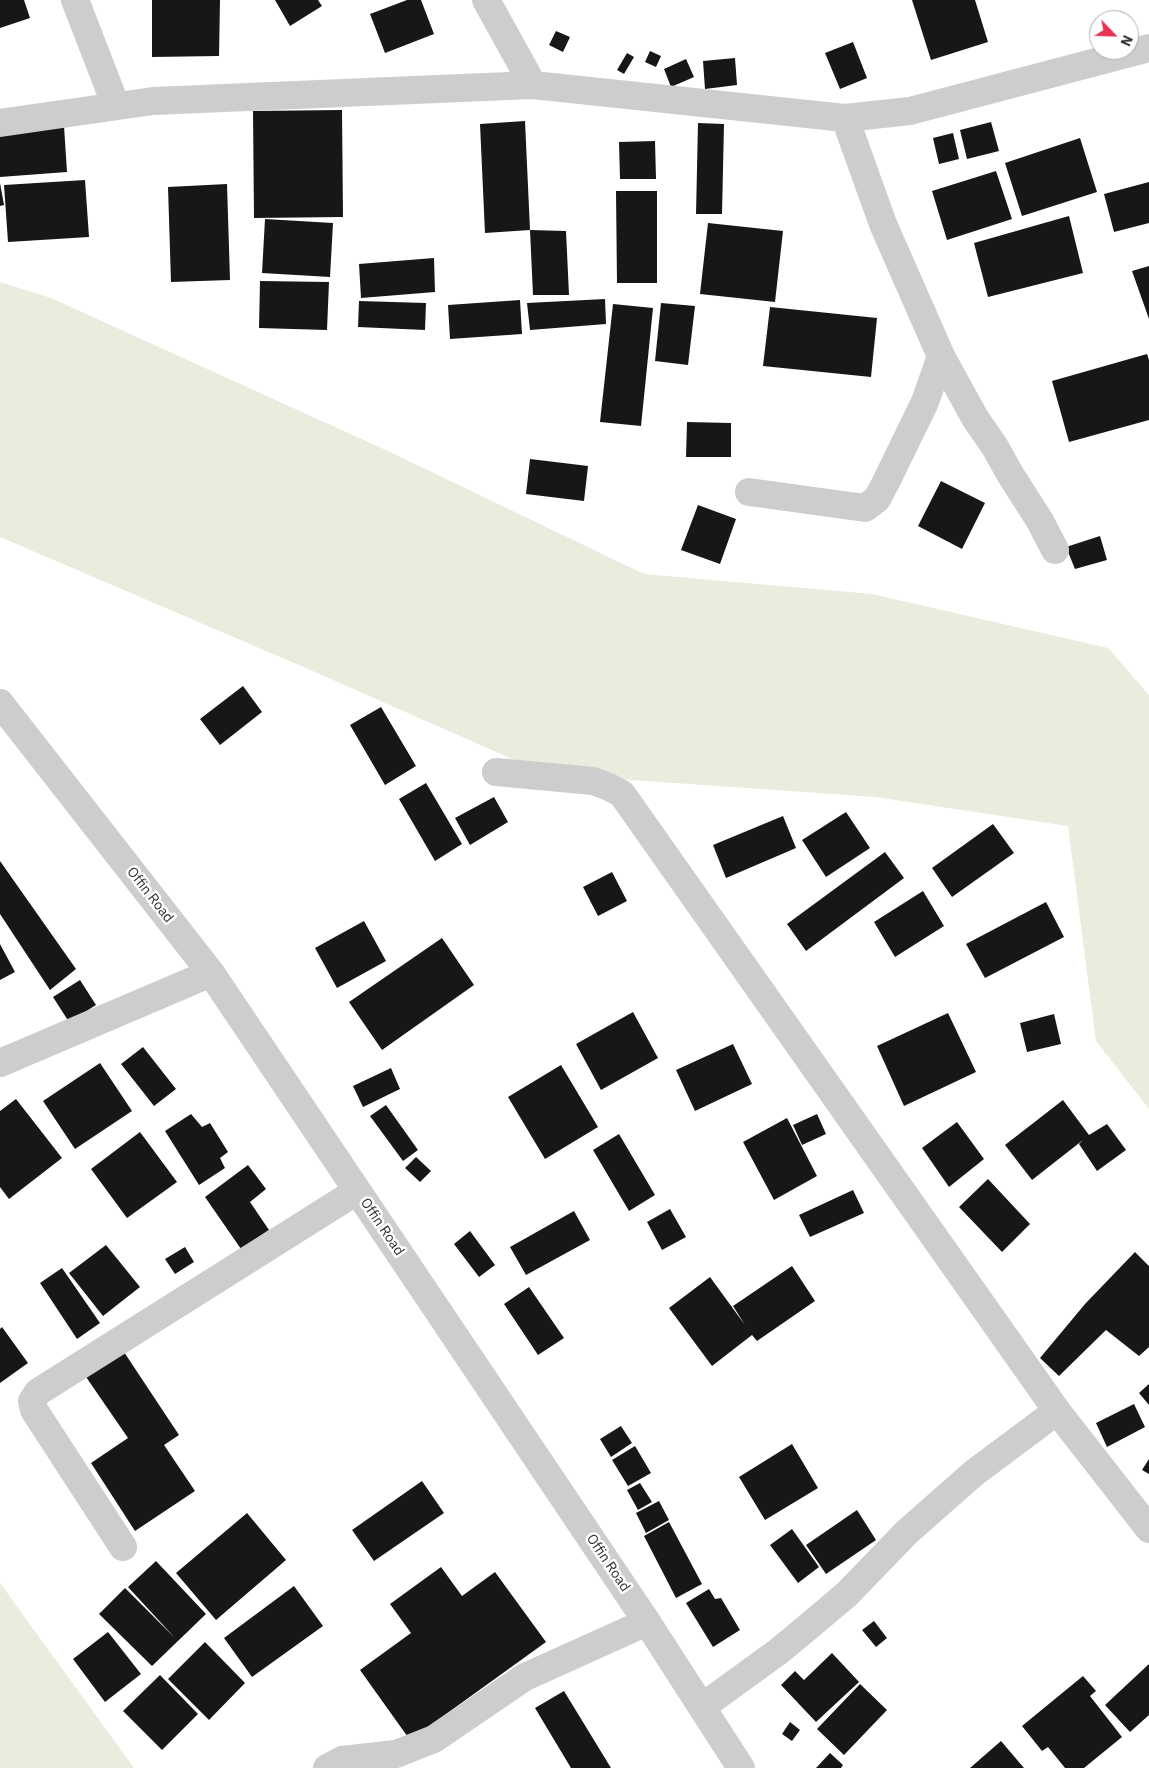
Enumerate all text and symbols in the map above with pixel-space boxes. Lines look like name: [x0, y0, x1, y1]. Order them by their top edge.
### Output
north arrow: [1089, 10, 1139, 60]
text: N: [1117, 32, 1137, 49]
street label: Offin Road: [123, 864, 177, 926]
street label: Offin Road: [357, 1195, 407, 1259]
street label: Offin Road: [583, 1531, 633, 1595]

